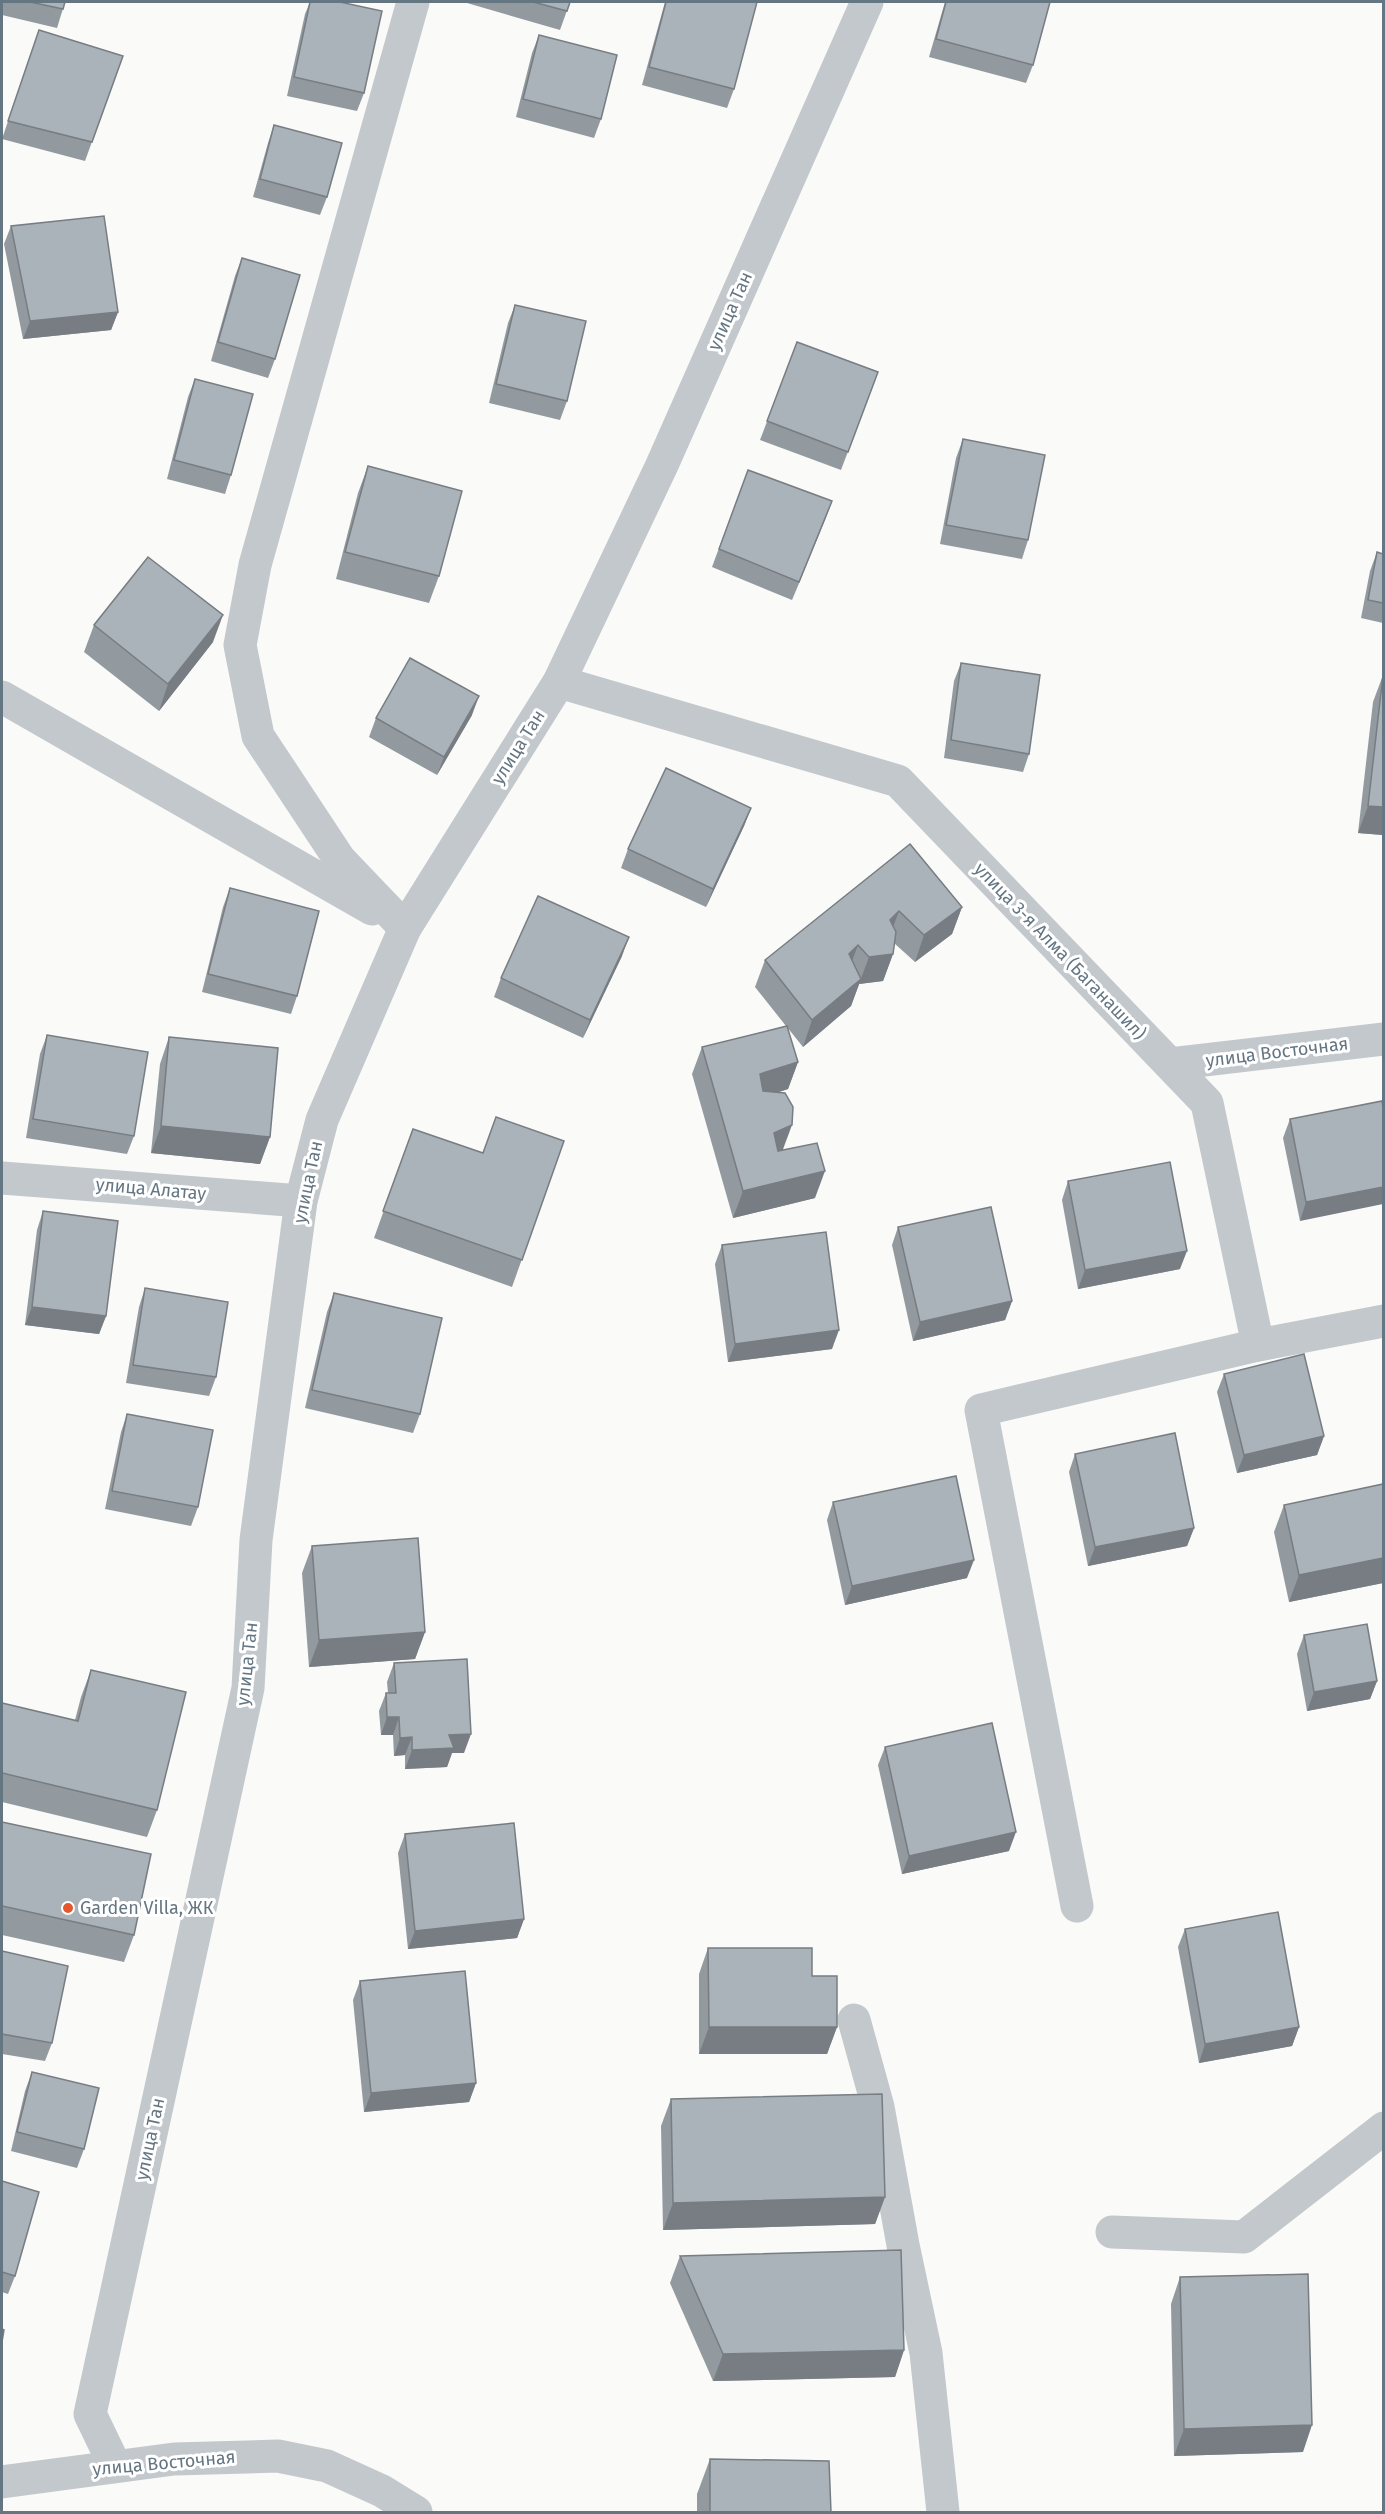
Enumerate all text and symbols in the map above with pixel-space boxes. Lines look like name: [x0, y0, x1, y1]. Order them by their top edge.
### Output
street label: улица Тан: [703, 268, 757, 354]
street label: улица Тан: [486, 706, 550, 788]
street label: улица 3-я Алма (Баганашил): [970, 858, 1151, 1044]
street label: улица Восточная: [1204, 1032, 1350, 1072]
street label: улица Тан: [289, 1139, 327, 1225]
street label: улица Алатау: [95, 1173, 207, 1205]
street label: улица Тан: [232, 1621, 262, 1707]
place label: Garden Villa, ЖК: [80, 1897, 214, 1919]
marker: Garden Villa, ЖК: [61, 1901, 75, 1915]
street label: улица Тан: [131, 2096, 169, 2182]
street label: улица Восточная: [92, 2446, 236, 2480]

